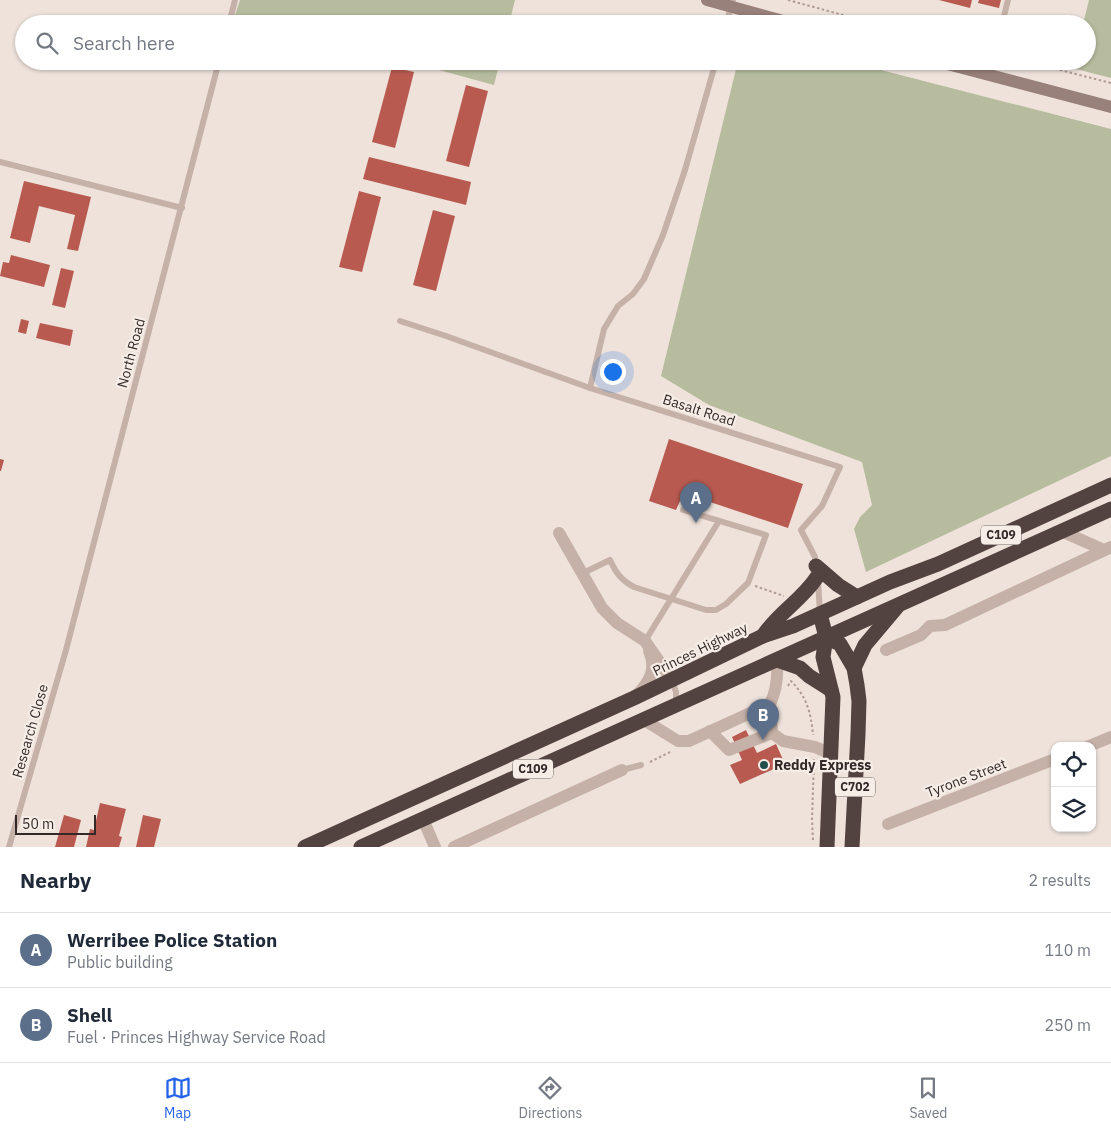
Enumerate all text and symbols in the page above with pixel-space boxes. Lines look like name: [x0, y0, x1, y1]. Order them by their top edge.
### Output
search box: [15, 15, 1096, 70]
icon: search: [33, 29, 61, 57]
text: Search here: [73, 31, 175, 55]
street label: North Road: [113, 316, 149, 390]
your location: [600, 359, 626, 385]
street label: Basalt Road: [661, 390, 737, 430]
pin: A: [680, 482, 712, 523]
road number: C109: [981, 526, 1021, 544]
street label: Princes Highway: [650, 618, 750, 680]
street label: Research Close: [8, 682, 52, 780]
pin: B: [747, 699, 779, 740]
map controls: [1051, 742, 1096, 832]
button: locate: [1051, 742, 1096, 787]
street label: Tyrone Street: [923, 754, 1009, 802]
place label: Reddy Express: [774, 756, 871, 774]
marker: Reddy Express: [758, 759, 770, 771]
road number: C109: [513, 760, 553, 779]
road number: C702: [835, 778, 875, 796]
button: layers: [1051, 787, 1096, 832]
scale bar: [15, 812, 96, 835]
text: 50 m: [22, 815, 54, 833]
text: Nearby: [20, 866, 91, 894]
text: 2 results: [1028, 870, 1091, 890]
text: Werribee Police Station: [67, 928, 277, 952]
text: A: [31, 940, 41, 960]
text: 110 m: [1044, 940, 1091, 960]
text: Public building: [67, 952, 173, 972]
text: Shell: [67, 1003, 112, 1027]
text: B: [31, 1015, 41, 1035]
text: 250 m: [1044, 1015, 1091, 1035]
text: Fuel · Princes Highway Service Road: [67, 1027, 326, 1047]
tab: Map: [164, 1074, 192, 1122]
tab: Directions: [519, 1074, 582, 1122]
tab: Saved: [909, 1074, 947, 1122]

